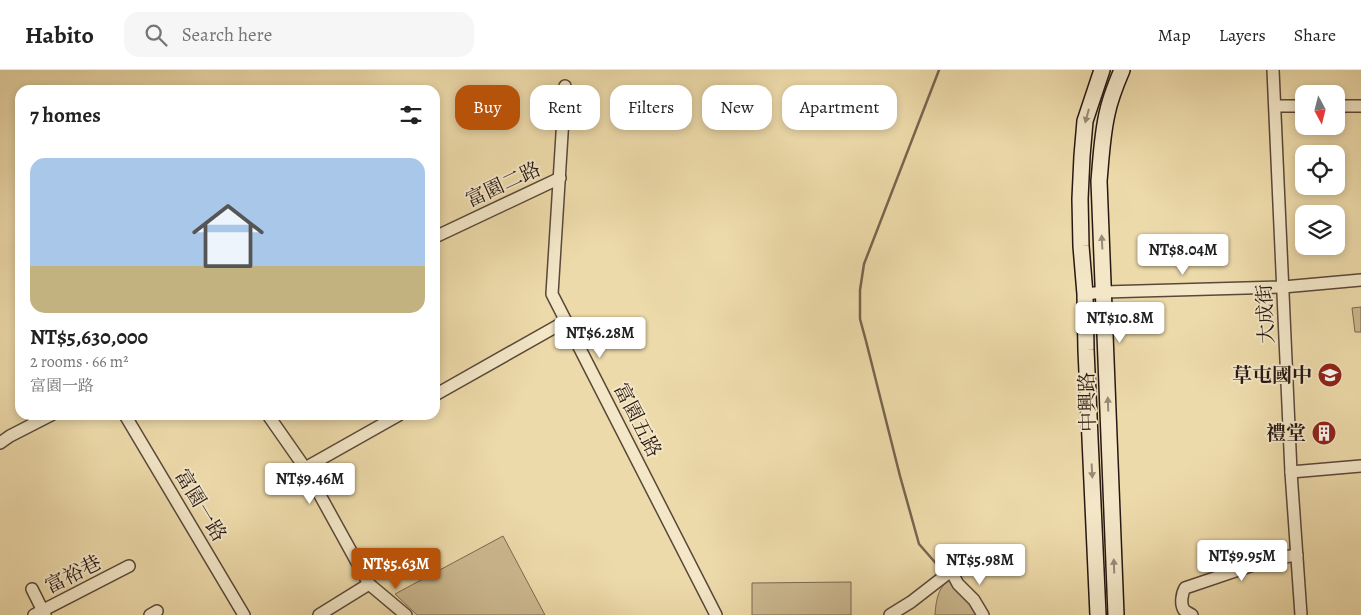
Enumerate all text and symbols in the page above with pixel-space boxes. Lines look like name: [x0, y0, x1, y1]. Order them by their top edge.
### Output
search box: [124, 12, 474, 57]
text: Habito: [25, 19, 94, 51]
icon: search: [142, 21, 170, 49]
text: Search here: [182, 22, 272, 48]
text: Map: [1158, 23, 1191, 47]
text: Layers: [1219, 23, 1266, 47]
text: Share: [1294, 23, 1336, 47]
chip: Buy: [455, 85, 520, 130]
chip: Rent: [530, 85, 600, 130]
chip: Filters: [610, 85, 692, 130]
chip: New: [702, 85, 772, 130]
chip: Apartment: [782, 85, 897, 130]
north arrow: [1295, 85, 1345, 135]
map controls: [1295, 85, 1345, 255]
text: 7 homes: [30, 101, 101, 129]
icon: filters: [397, 101, 425, 129]
one-way arrow: [1083, 109, 1091, 124]
button: locate: [1295, 145, 1345, 195]
street label: 富園二路: [461, 155, 545, 214]
icon: home: [183, 191, 273, 281]
button: layers: [1295, 205, 1345, 255]
one-way arrow: [1097, 233, 1105, 249]
pin: NT$8.04M: [1131, 234, 1235, 276]
text: NT$8.04M: [1148, 239, 1218, 261]
street label: 大成街: [1250, 283, 1281, 345]
pin: NT$10.8M: [1068, 302, 1172, 344]
text: NT$10.8M: [1086, 307, 1154, 329]
pin: NT$6.28M: [548, 316, 652, 359]
text: NT$6.28M: [566, 322, 634, 344]
text: NT$5,630,000: [30, 323, 148, 351]
text: 2 rooms · 66 m²: [30, 351, 128, 373]
place label: 草屯國中: [1232, 362, 1312, 389]
school or university icon: 草屯國中: [1317, 362, 1343, 388]
street label: 中興路: [1073, 372, 1102, 432]
text: 富園一路: [30, 375, 94, 397]
street label: 富園五路: [607, 378, 668, 462]
one-way arrow: [1103, 396, 1111, 412]
place label: 禮堂: [1266, 420, 1306, 447]
building icon: 禮堂: [1311, 420, 1337, 446]
pin: NT$9.46M: [258, 462, 362, 505]
one-way arrow: [1088, 463, 1096, 479]
street label: 富園一路: [168, 464, 233, 546]
text: NT$9.46M: [276, 468, 344, 490]
pin: NT$9.95M: [1190, 540, 1294, 582]
pin: NT$5.98M: [928, 544, 1032, 586]
text: NT$9.95M: [1208, 545, 1276, 567]
pin: NT$5.63M: [344, 548, 448, 590]
street label: 富裕巷: [40, 549, 106, 600]
text: NT$5.98M: [946, 549, 1014, 571]
text: NT$5.63M: [362, 553, 430, 575]
one-way arrow: [1110, 558, 1118, 574]

